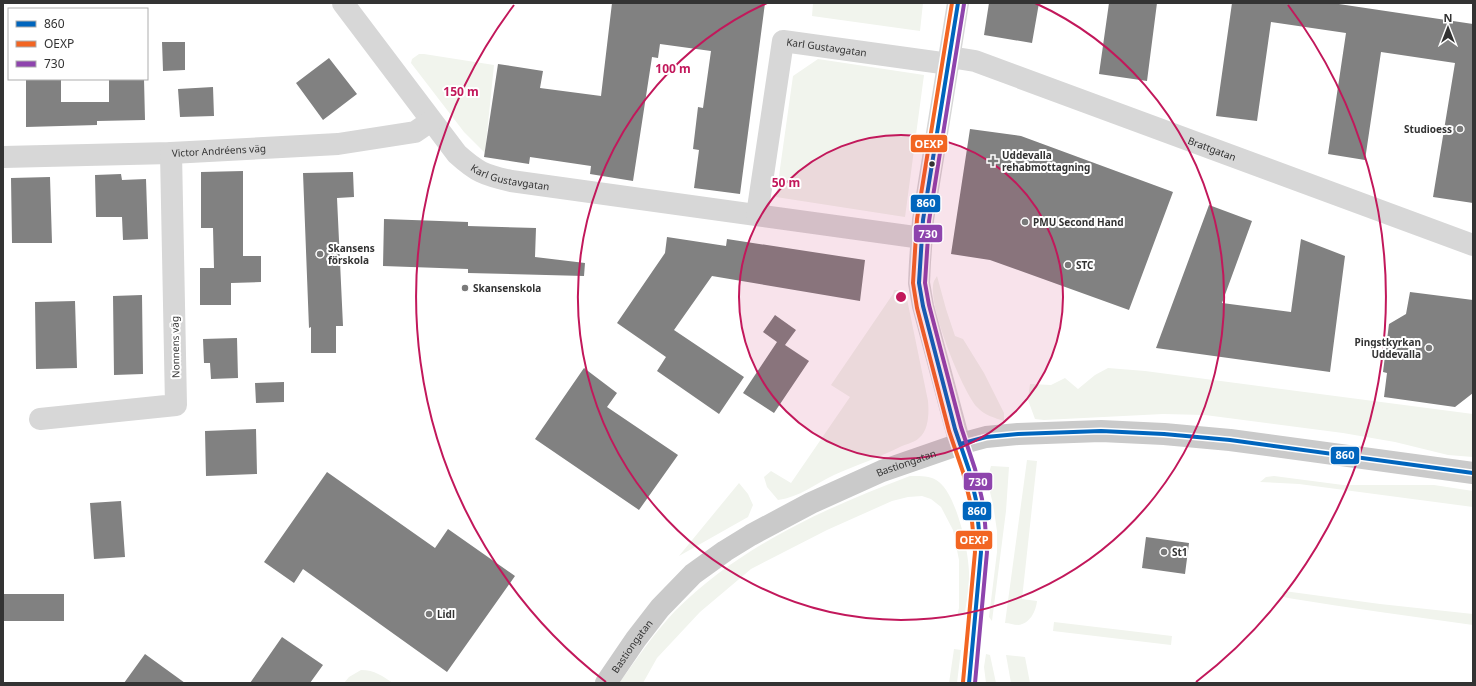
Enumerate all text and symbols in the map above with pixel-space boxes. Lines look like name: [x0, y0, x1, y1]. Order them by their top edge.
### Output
legend: [8, 8, 148, 80]
north arrow: [1428, 8, 1468, 48]
text: N: [1444, 10, 1452, 25]
text: 860: [44, 15, 65, 32]
text: OEXP: [44, 35, 74, 52]
street label: Karl Gustavgatan: [786, 35, 868, 60]
text: 730: [44, 55, 65, 72]
text: 100 m: [655, 60, 691, 77]
text: 150 m: [443, 83, 479, 100]
place label: Studioess: [1404, 122, 1452, 136]
marker: Studioess: [1455, 124, 1465, 134]
street label: Brattgatan: [1186, 133, 1238, 164]
line badge: OEXP: [910, 134, 948, 153]
text: OEXP: [914, 136, 944, 151]
street label: Victor Andréens väg: [171, 141, 266, 160]
place label: Uddevalla rehabmottagning: [1002, 148, 1090, 174]
marker: Uddevalla rehabmottagning: [987, 155, 999, 167]
unlabelled marker: [927, 159, 937, 169]
street label: Karl Gustavgatan: [468, 161, 550, 193]
text: 50 m: [772, 174, 800, 191]
line badge: 860: [910, 194, 941, 213]
text: 860: [917, 195, 935, 210]
place label: PMU Second Hand: [1033, 215, 1124, 229]
marker: PMU Second Hand: [1020, 217, 1030, 227]
line badge: 730: [913, 224, 943, 243]
text: 730: [919, 226, 937, 241]
place label: Skansens förskola: [328, 241, 375, 267]
marker: Skansens förskola: [315, 249, 325, 259]
place label: STC: [1076, 258, 1094, 272]
marker: STC: [1063, 260, 1073, 270]
place label: Skansenskola: [473, 281, 541, 295]
marker: Skansenskola: [460, 283, 470, 293]
centre of rings: [894, 290, 908, 304]
street label: Nonnens väg: [167, 316, 183, 378]
place label: Pingstkyrkan Uddevalla: [1355, 335, 1421, 361]
marker: Pingstkyrkan Uddevalla: [1424, 343, 1434, 353]
street label: Bastiongatan: [874, 446, 938, 480]
line badge: 860: [1330, 446, 1360, 465]
text: 860: [1336, 447, 1354, 462]
line badge: 730: [963, 472, 993, 491]
text: 730: [969, 474, 987, 489]
line badge: 860: [962, 501, 992, 521]
text: 860: [968, 503, 986, 518]
line badge: OEXP: [955, 530, 993, 550]
text: OEXP: [959, 532, 989, 547]
place label: St1: [1172, 545, 1188, 559]
marker: St1: [1159, 547, 1169, 557]
place label: Lidl: [437, 607, 455, 621]
marker: Lidl: [424, 609, 434, 619]
street label: Bastiongatan: [608, 616, 656, 676]

